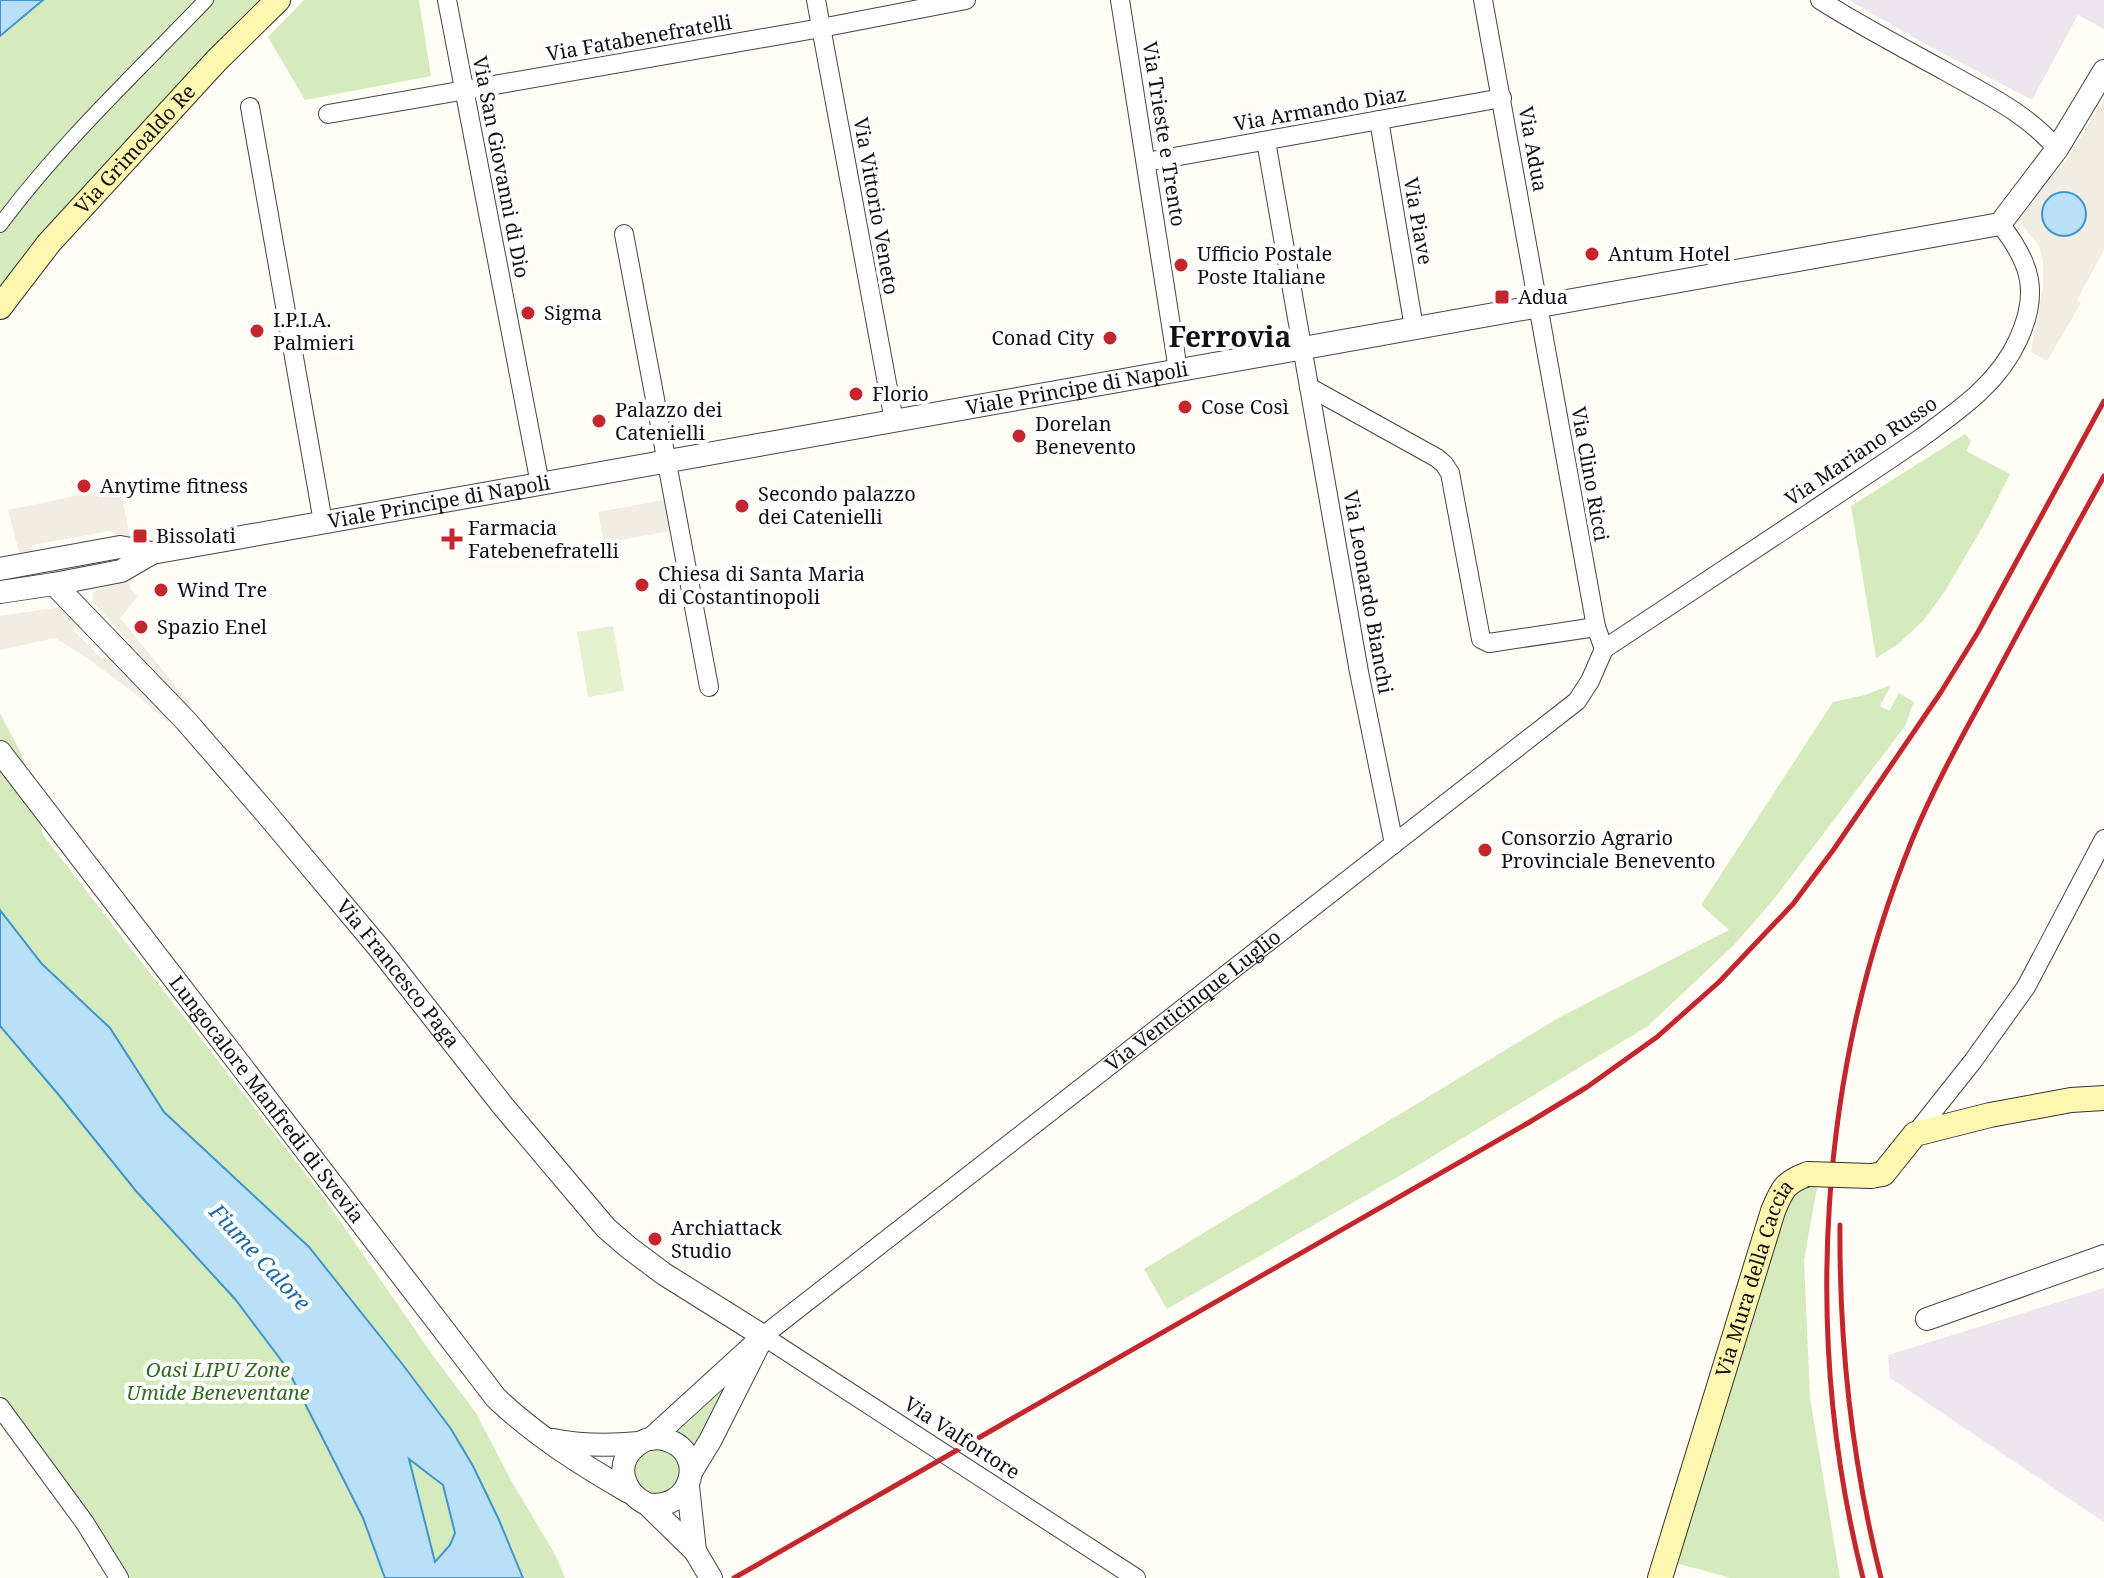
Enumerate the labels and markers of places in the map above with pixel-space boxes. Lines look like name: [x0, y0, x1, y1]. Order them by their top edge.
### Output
place label: Ufficio Postale Poste Italiane: [1197, 240, 1332, 290]
place label: Antum Hotel: [1608, 240, 1730, 267]
marker: Antum Hotel: [1583, 245, 1601, 263]
marker: Ufficio Postale Poste Italiane: [1172, 256, 1190, 274]
place label: Adua: [1518, 283, 1568, 310]
marker: Adua: [1493, 288, 1511, 306]
place label: Sigma: [544, 299, 602, 326]
marker: Sigma: [519, 304, 537, 322]
place label: I.P.I.A. Palmieri: [273, 306, 355, 356]
marker: I.P.I.A. Palmieri: [248, 322, 266, 340]
place label: Conad City: [992, 324, 1095, 351]
marker: Conad City: [1101, 329, 1119, 347]
place label: Florio: [872, 380, 929, 407]
marker: Florio: [847, 385, 865, 403]
place label: Cose Così: [1201, 393, 1290, 420]
place label: Palazzo dei Catenielli: [615, 396, 723, 446]
marker: Cose Così: [1176, 398, 1194, 416]
place label: Dorelan Benevento: [1035, 410, 1136, 460]
marker: Palazzo dei Catenielli: [590, 412, 608, 430]
marker: Dorelan Benevento: [1010, 427, 1028, 445]
place label: Anytime fitness: [100, 472, 248, 499]
marker: Anytime fitness: [75, 477, 93, 495]
place label: Secondo palazzo dei Catenielli: [758, 480, 916, 530]
marker: Secondo palazzo dei Catenielli: [733, 497, 751, 515]
place label: Farmacia Fatebenefratelli: [468, 514, 619, 564]
place label: Bissolati: [156, 522, 237, 549]
marker: Bissolati: [131, 527, 149, 545]
marker: Farmacia Fatebenefratelli: [443, 530, 461, 548]
place label: Chiesa di Santa Maria di Costantinopoli: [658, 560, 865, 610]
place label: Wind Tre: [177, 576, 267, 603]
marker: Chiesa di Santa Maria di Costantinopoli: [633, 576, 651, 594]
marker: Wind Tre: [152, 581, 170, 599]
place label: Spazio Enel: [157, 613, 267, 640]
marker: Spazio Enel: [132, 618, 150, 636]
place label: Consorzio Agrario Provinciale Benevento: [1501, 824, 1716, 874]
marker: Consorzio Agrario Provinciale Benevento: [1476, 841, 1494, 859]
place label: Archiattack Studio: [671, 1214, 782, 1264]
marker: Archiattack Studio: [646, 1230, 664, 1248]

